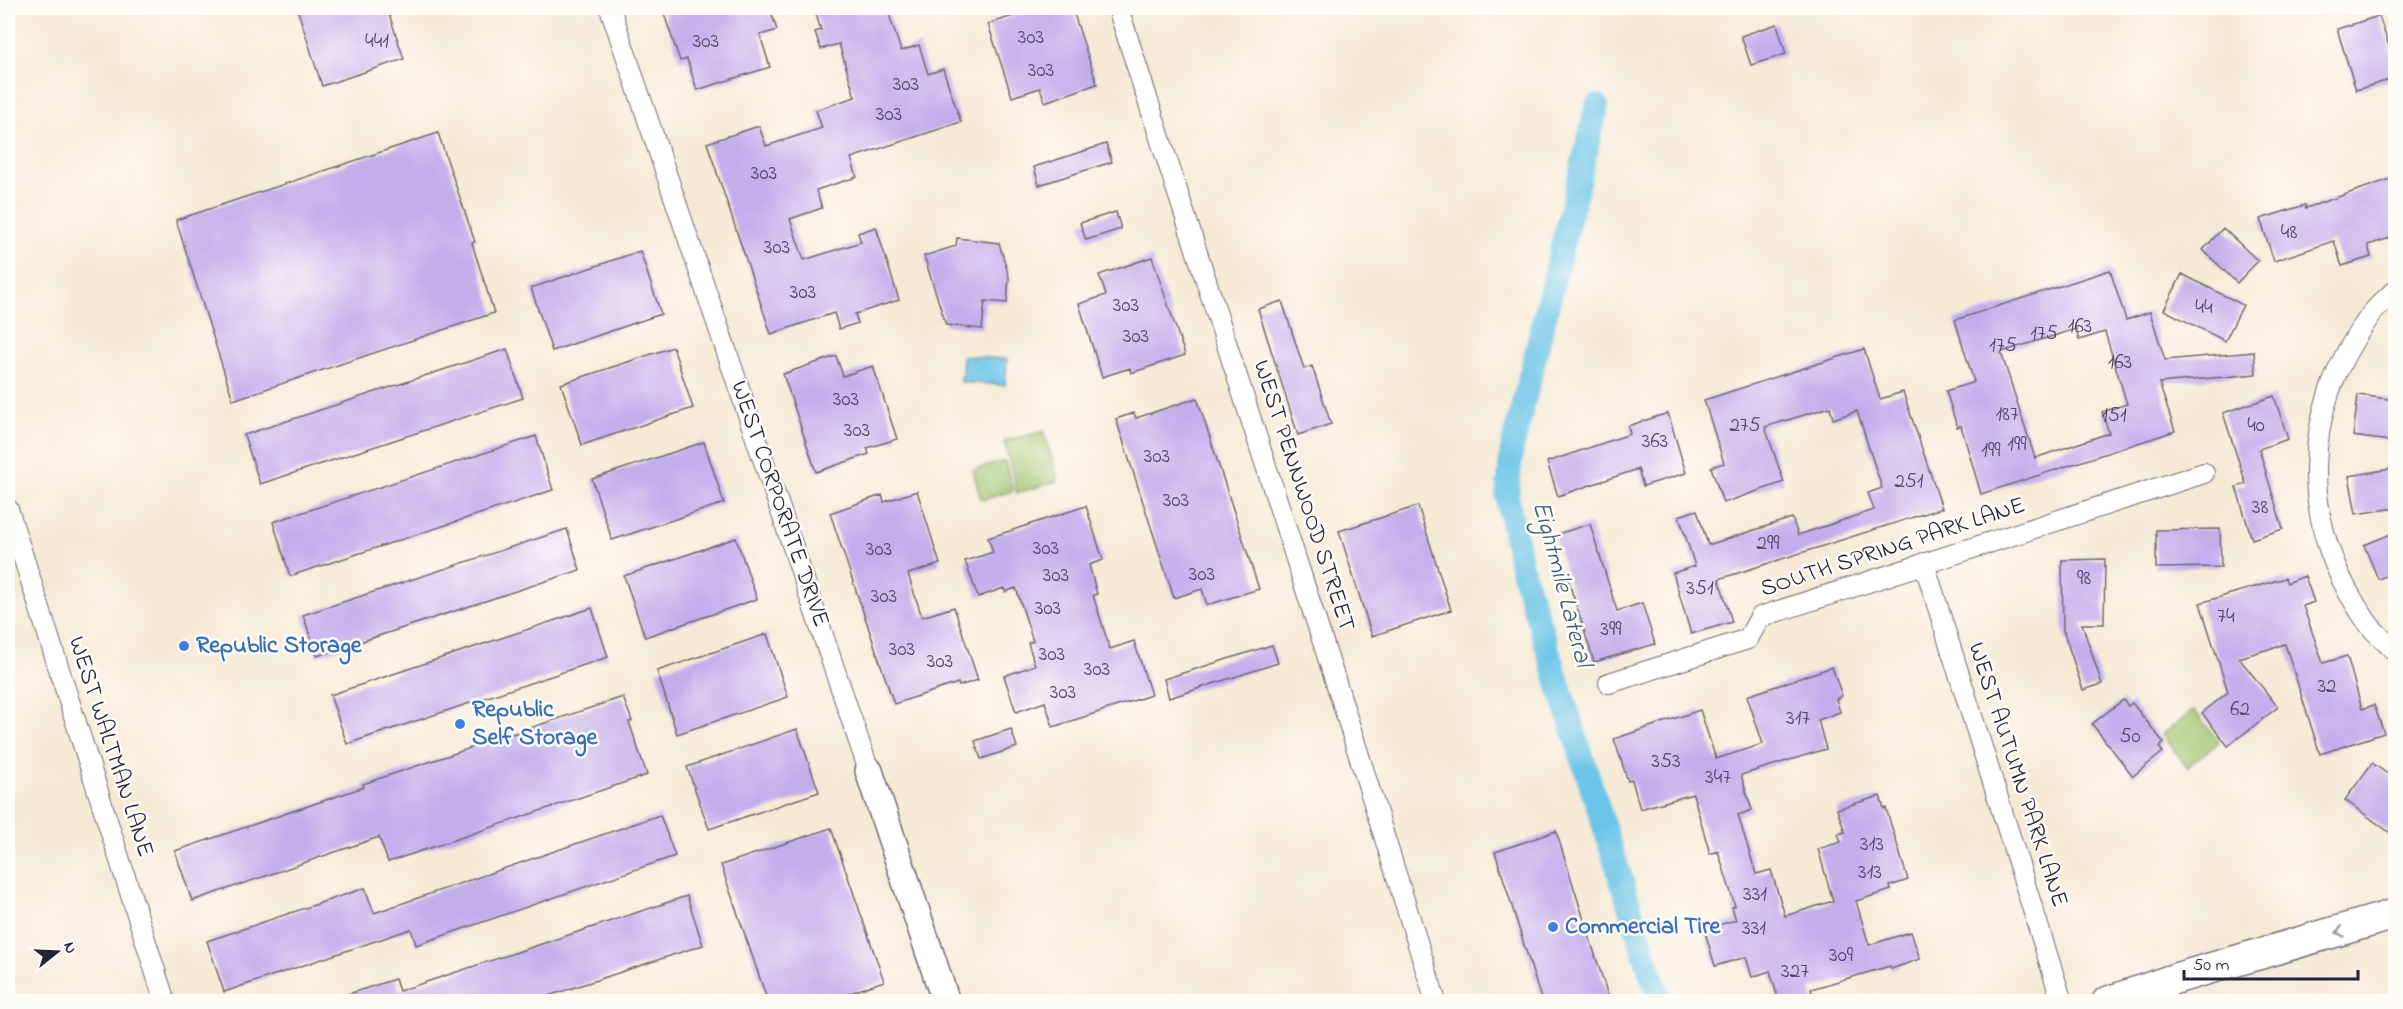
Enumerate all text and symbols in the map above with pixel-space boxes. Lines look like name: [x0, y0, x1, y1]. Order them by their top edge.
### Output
house number: 303: [1018, 23, 1044, 53]
house number: 441: [365, 27, 389, 57]
house number: 303: [693, 27, 719, 57]
house number: 303: [1028, 56, 1054, 86]
house number: 303: [893, 70, 919, 100]
house number: 303: [876, 100, 902, 130]
house number: 303: [751, 159, 777, 189]
house number: 48: [2281, 218, 2297, 248]
house number: 303: [764, 233, 790, 263]
house number: 303: [790, 278, 816, 308]
house number: 303: [1113, 291, 1139, 321]
house number: 44: [2195, 293, 2213, 323]
house number: 163: [2068, 312, 2092, 342]
house number: 175: [2030, 319, 2058, 349]
house number: 303: [1123, 322, 1149, 352]
house number: 175: [1989, 331, 2017, 361]
house number: 163: [2108, 348, 2132, 378]
street label: WEST PENNWOOD STREET: [1243, 356, 1364, 636]
street label: WEST CORPORATE DRIVE: [720, 376, 838, 632]
house number: 303: [833, 385, 859, 415]
house number: 187: [1995, 400, 2019, 430]
house number: 151: [2101, 401, 2127, 431]
house number: 275: [1729, 411, 1761, 441]
house number: 40: [2247, 411, 2265, 441]
house number: 303: [844, 416, 870, 446]
house number: 363: [1642, 427, 1668, 457]
house number: 199: [2007, 430, 2027, 460]
house number: 199: [1981, 436, 2001, 466]
house number: 303: [1144, 442, 1170, 472]
house number: 251: [1894, 467, 1924, 497]
house number: 303: [1163, 486, 1189, 516]
street label: SOUTH SPRING PARK LANE: [1756, 489, 2030, 607]
house number: 38: [2252, 493, 2268, 523]
water label: Eightmile Lateral: [1521, 497, 1602, 674]
house number: 299: [1756, 529, 1780, 559]
house number: 303: [1033, 534, 1059, 564]
house number: 303: [866, 535, 892, 565]
house number: 303: [1189, 560, 1215, 590]
house number: 303: [1043, 561, 1069, 591]
house number: 98: [2077, 564, 2091, 594]
house number: 351: [1686, 574, 1714, 604]
house number: 303: [871, 582, 897, 612]
house number: 303: [1035, 594, 1061, 624]
house number: 74: [2217, 602, 2235, 632]
house number: 399: [1600, 615, 1622, 645]
place label: Republic Storage: [196, 629, 363, 665]
street label: WEST WALTMAN LANE: [58, 632, 162, 862]
house number: 303: [889, 635, 915, 665]
street label: WEST AUTUMN PARK LANE: [1958, 638, 2076, 912]
marker: Republic Storage: [177, 639, 191, 653]
house number: 303: [1039, 640, 1065, 670]
house number: 303: [927, 647, 953, 677]
house number: 303: [1084, 655, 1110, 685]
house number: 32: [2317, 672, 2337, 702]
house number: 303: [1050, 678, 1076, 708]
place label: Republic Self Storage: [472, 693, 598, 757]
house number: 62: [2230, 695, 2250, 725]
house number: 317: [1786, 704, 1810, 734]
marker: Republic Self Storage: [453, 717, 467, 731]
house number: 50: [2119, 722, 2141, 752]
house number: 353: [1651, 747, 1681, 777]
house number: 347: [1705, 763, 1731, 793]
house number: 313: [1860, 830, 1884, 860]
house number: 313: [1858, 858, 1882, 888]
house number: 331: [1743, 880, 1767, 910]
place label: Commercial Tire: [1565, 910, 1722, 945]
house number: 331: [1742, 914, 1766, 944]
marker: Commercial Tire: [1546, 920, 1560, 934]
north arrow: [27, 922, 87, 982]
one-way arrow: [2335, 924, 2345, 937]
text: N: [56, 939, 83, 957]
house number: 309: [1829, 941, 1854, 971]
scale bar: [2184, 943, 2358, 981]
text: 50 m: [2193, 953, 2230, 979]
house number: 327: [1781, 957, 1809, 987]

